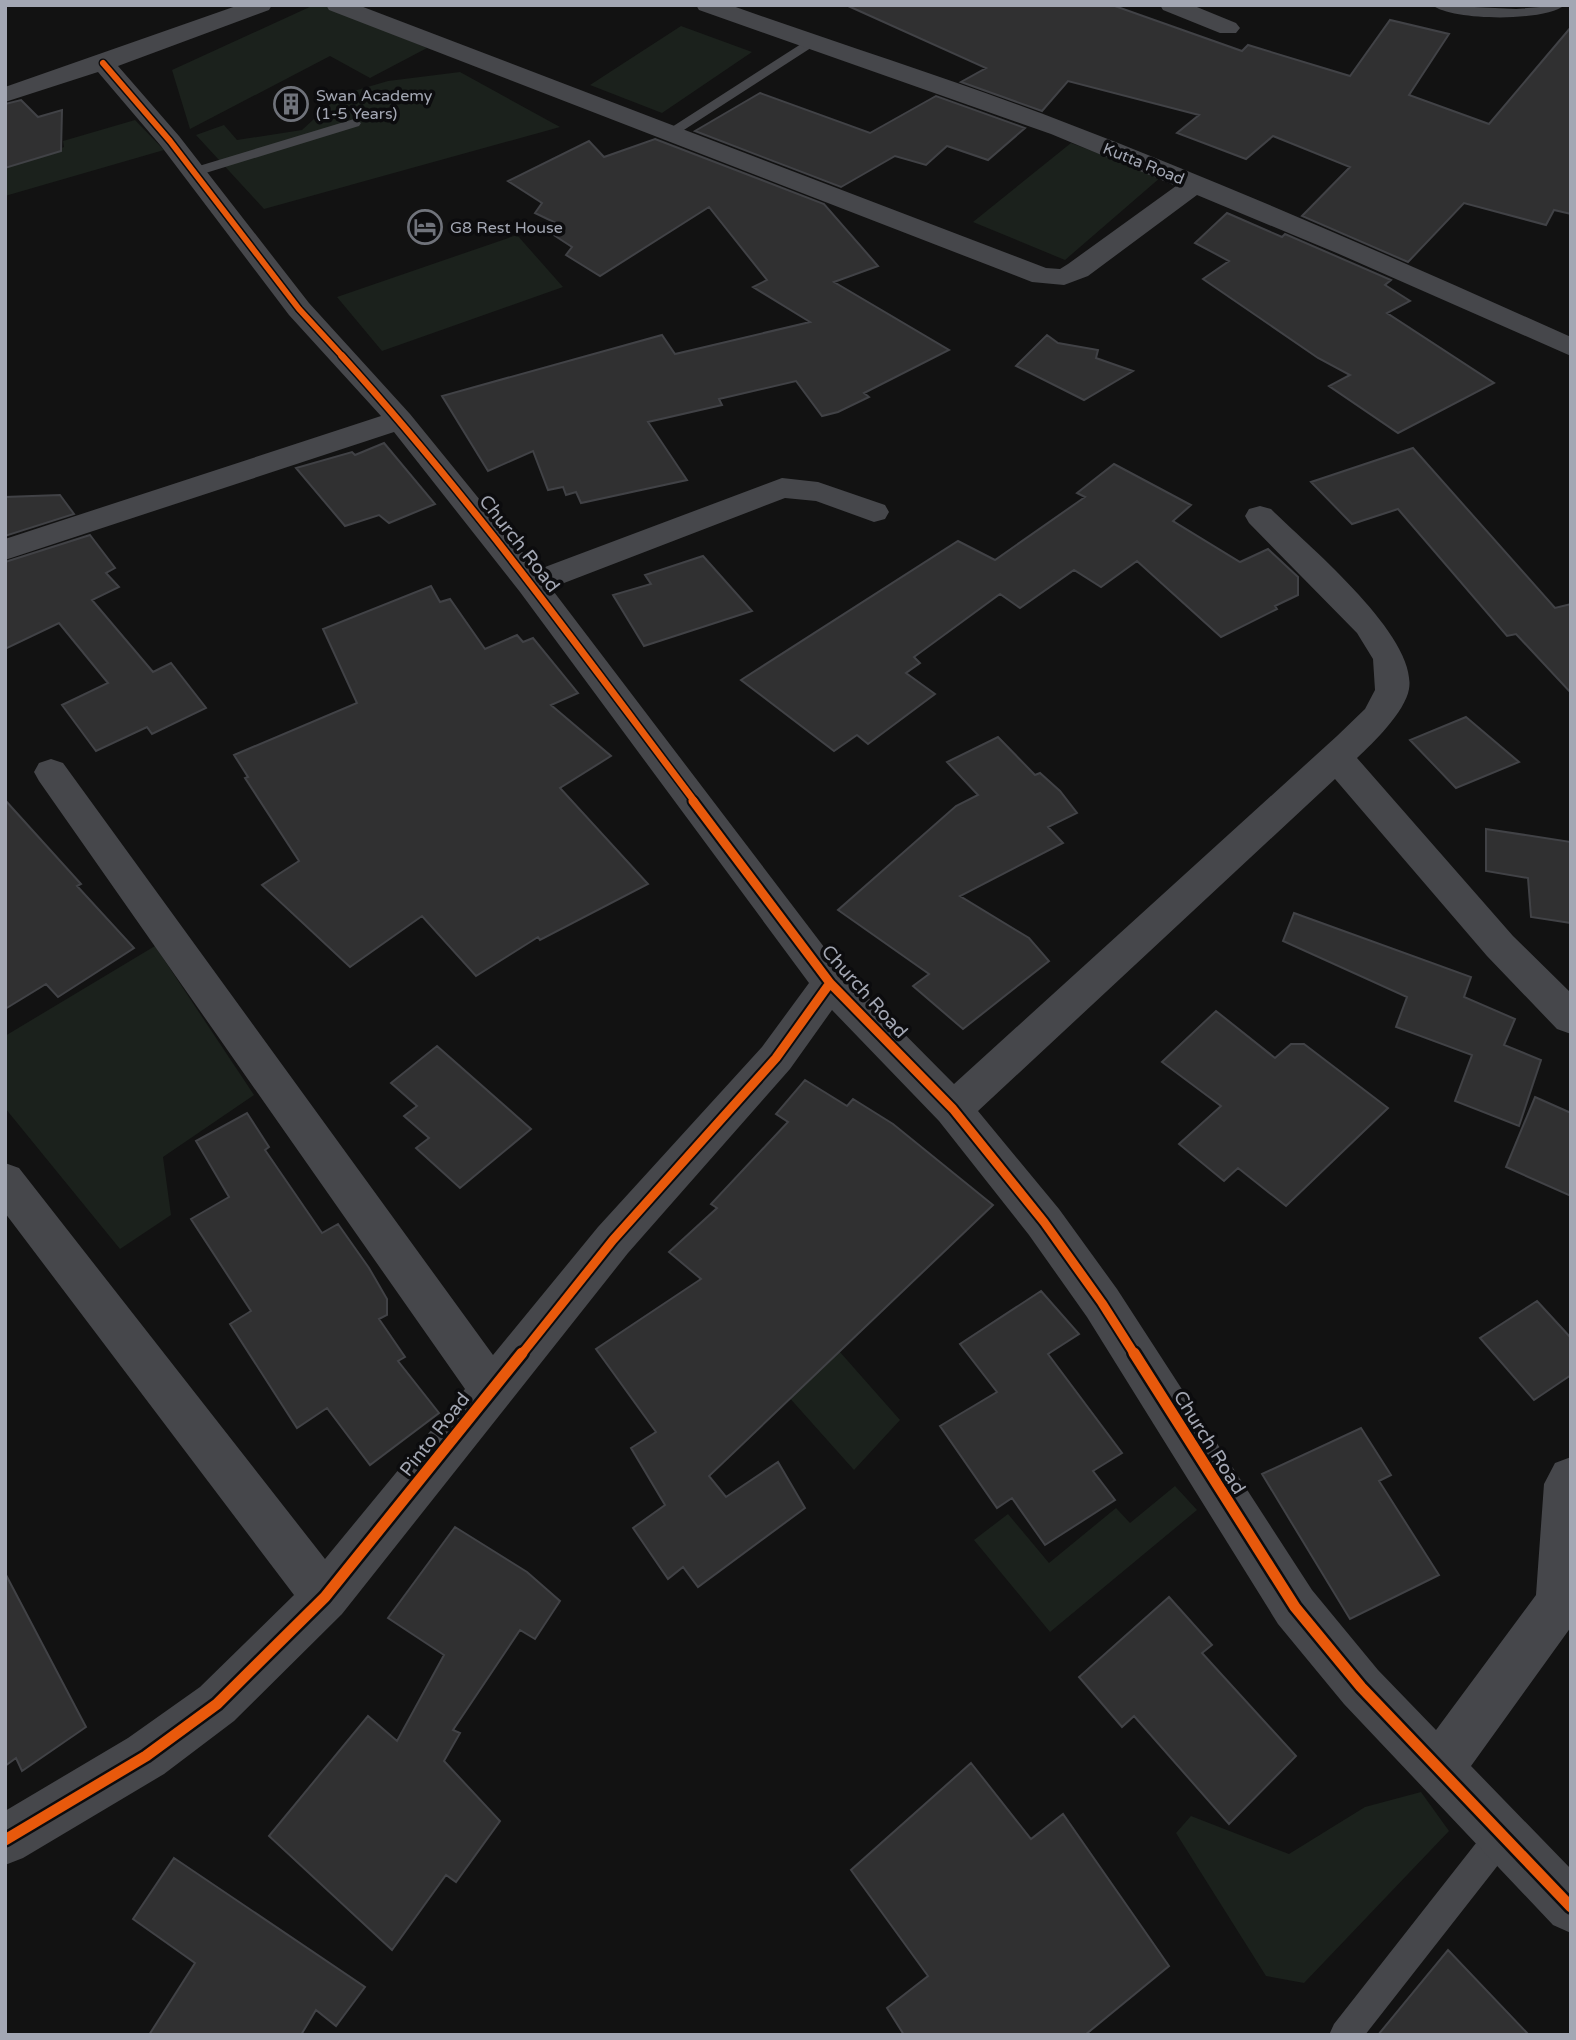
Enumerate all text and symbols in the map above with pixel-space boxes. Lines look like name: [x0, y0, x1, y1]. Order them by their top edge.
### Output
building icon: Swan Academy (1-5 Years): [272, 85, 310, 123]
place label: Swan Academy (1-5 Years): [316, 86, 433, 124]
street label: Kutta Road: [1100, 139, 1187, 189]
hotel icon: G8 Rest House: [406, 208, 444, 246]
place label: G8 Rest House: [450, 218, 563, 238]
street label: Church Road: [474, 490, 564, 597]
street label: Church Road: [817, 941, 912, 1043]
street label: Church Road: [1169, 1387, 1250, 1498]
street label: Pinto Road: [395, 1388, 474, 1481]

